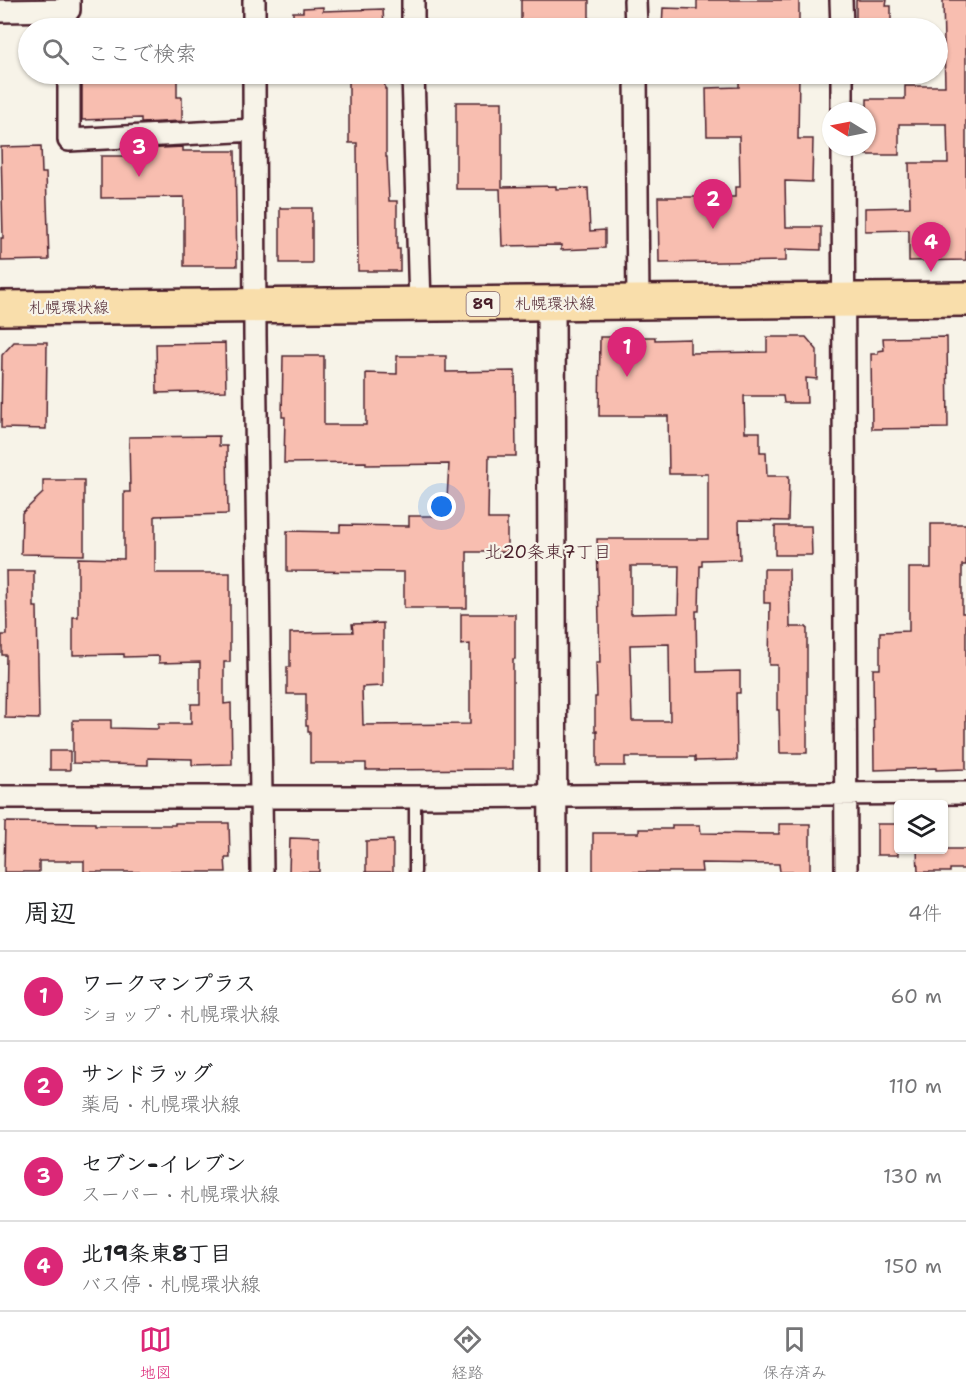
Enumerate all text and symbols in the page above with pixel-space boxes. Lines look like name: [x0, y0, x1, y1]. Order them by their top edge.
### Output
search box: [18, 18, 948, 84]
icon: search: [39, 35, 72, 68]
text: ここで検索: [87, 39, 197, 68]
north arrow: [822, 102, 876, 156]
pin: 3: [120, 128, 158, 177]
pin: 2: [694, 180, 732, 229]
pin: 4: [912, 222, 950, 272]
road number: 89: [466, 292, 500, 316]
street label: 札幌環状線: [515, 293, 595, 314]
street label: 札幌環状線: [29, 297, 109, 318]
pin: 1: [608, 328, 646, 377]
your location: [427, 492, 456, 521]
district label: 北20条東7丁目: [484, 540, 612, 564]
map controls: [894, 800, 948, 854]
button: layers: [894, 800, 948, 854]
text: 周辺: [24, 895, 76, 930]
text: 4件: [908, 900, 942, 926]
text: ワークマンプラス: [81, 969, 256, 998]
text: 1: [39, 983, 48, 1009]
text: 60 m: [890, 983, 942, 1009]
text: ショップ · 札幌環状線: [81, 1001, 279, 1027]
text: サンドラッグ: [81, 1059, 213, 1088]
text: 2: [37, 1073, 51, 1099]
text: 110 m: [888, 1073, 942, 1099]
text: 薬局 · 札幌環状線: [81, 1091, 240, 1117]
text: セブン-イレブン: [81, 1149, 246, 1178]
text: 3: [37, 1163, 51, 1189]
text: 130 m: [883, 1163, 942, 1189]
text: スーパー · 札幌環状線: [81, 1181, 279, 1207]
text: 北19条東8丁目: [81, 1239, 231, 1268]
text: 4: [37, 1253, 51, 1279]
text: 150 m: [884, 1253, 942, 1279]
text: バス停 · 札幌環状線: [81, 1271, 260, 1297]
tab: 地図: [139, 1323, 172, 1383]
tab: 経路: [451, 1323, 484, 1383]
tab: 保存済み: [763, 1323, 827, 1383]

